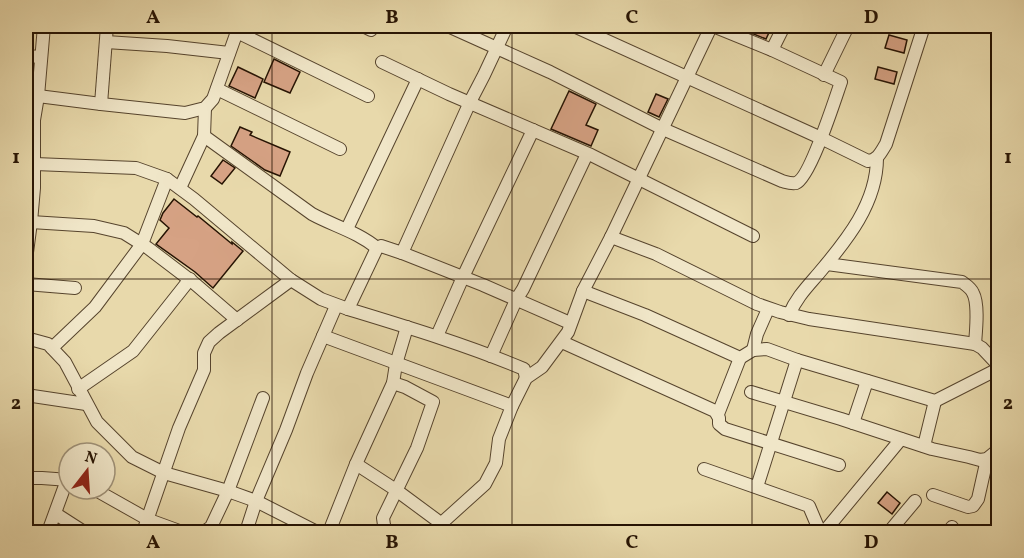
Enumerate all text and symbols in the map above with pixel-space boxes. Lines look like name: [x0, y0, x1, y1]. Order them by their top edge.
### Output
text: A: [146, 4, 160, 32]
text: B: [385, 4, 399, 32]
text: C: [626, 4, 639, 32]
text: D: [864, 4, 878, 32]
text: 1: [12, 144, 20, 172]
text: 1: [1004, 144, 1012, 172]
text: 2: [11, 390, 21, 418]
text: 2: [1003, 390, 1013, 418]
north arrow: [57, 441, 117, 501]
text: N: [82, 446, 100, 471]
text: A: [146, 529, 160, 557]
text: B: [385, 529, 399, 557]
text: C: [626, 529, 639, 557]
text: D: [864, 529, 878, 557]

